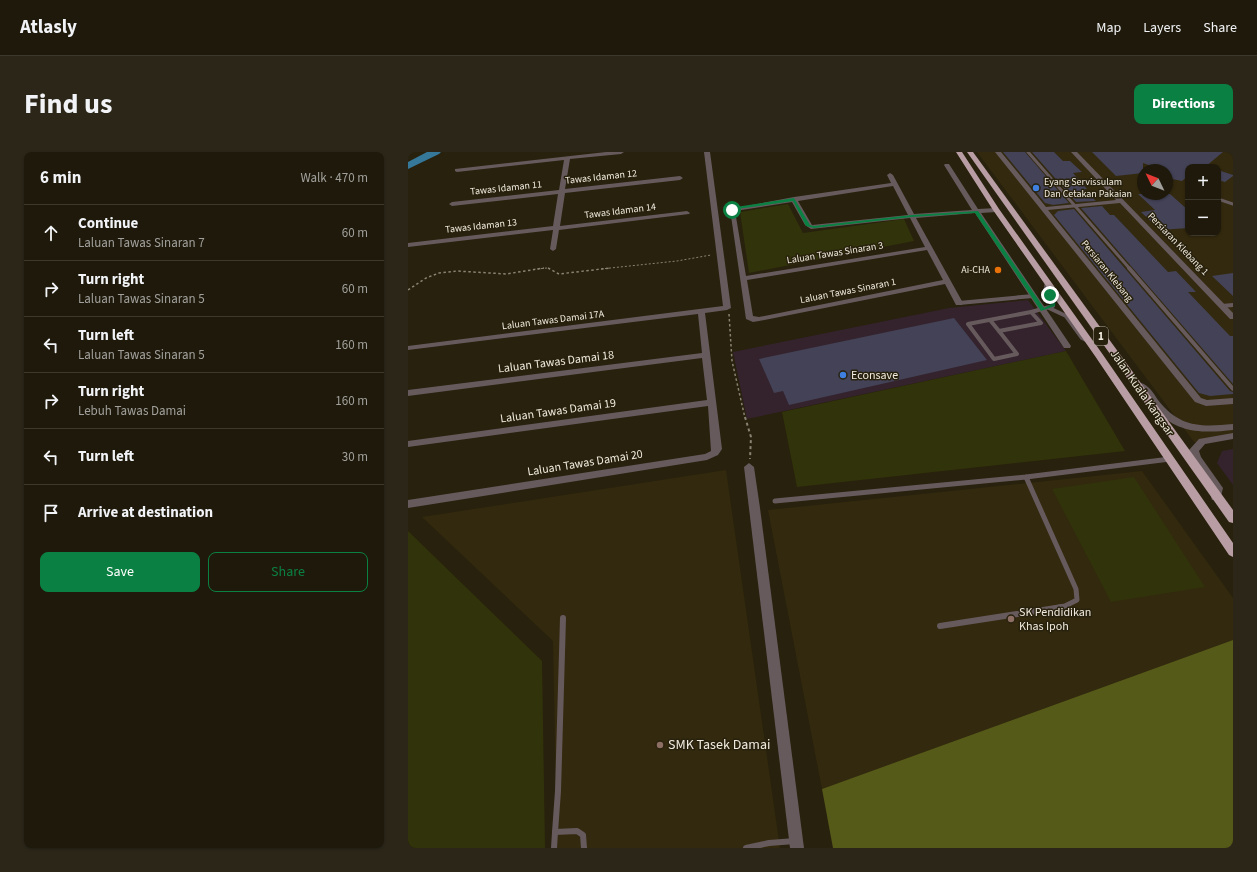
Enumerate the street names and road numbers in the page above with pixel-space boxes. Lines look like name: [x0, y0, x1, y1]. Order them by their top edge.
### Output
street label: Tawas Idaman 12: [564, 166, 638, 188]
street label: Tawas Idaman 11: [469, 177, 543, 199]
street label: Tawas Idaman 14: [583, 200, 657, 222]
street label: Persiaran Klebang 1: [1144, 209, 1212, 279]
street label: Tawas Idaman 13: [444, 215, 518, 237]
street label: Persiaran Klebang: [1078, 237, 1136, 305]
street label: Laluan Tawas Sinaran 3: [786, 238, 884, 268]
street label: Laluan Tawas Sinaran 1: [799, 275, 897, 307]
street label: Laluan Tawas Damai 17A: [501, 307, 605, 333]
road number: 1: [1094, 327, 1108, 345]
street label: Laluan Tawas Damai 18: [497, 346, 615, 378]
street label: Jalan Kuala Kangsar: [1106, 347, 1179, 440]
street label: Laluan Tawas Damai 19: [499, 394, 617, 428]
street label: Laluan Tawas Damai 20: [526, 445, 644, 481]

